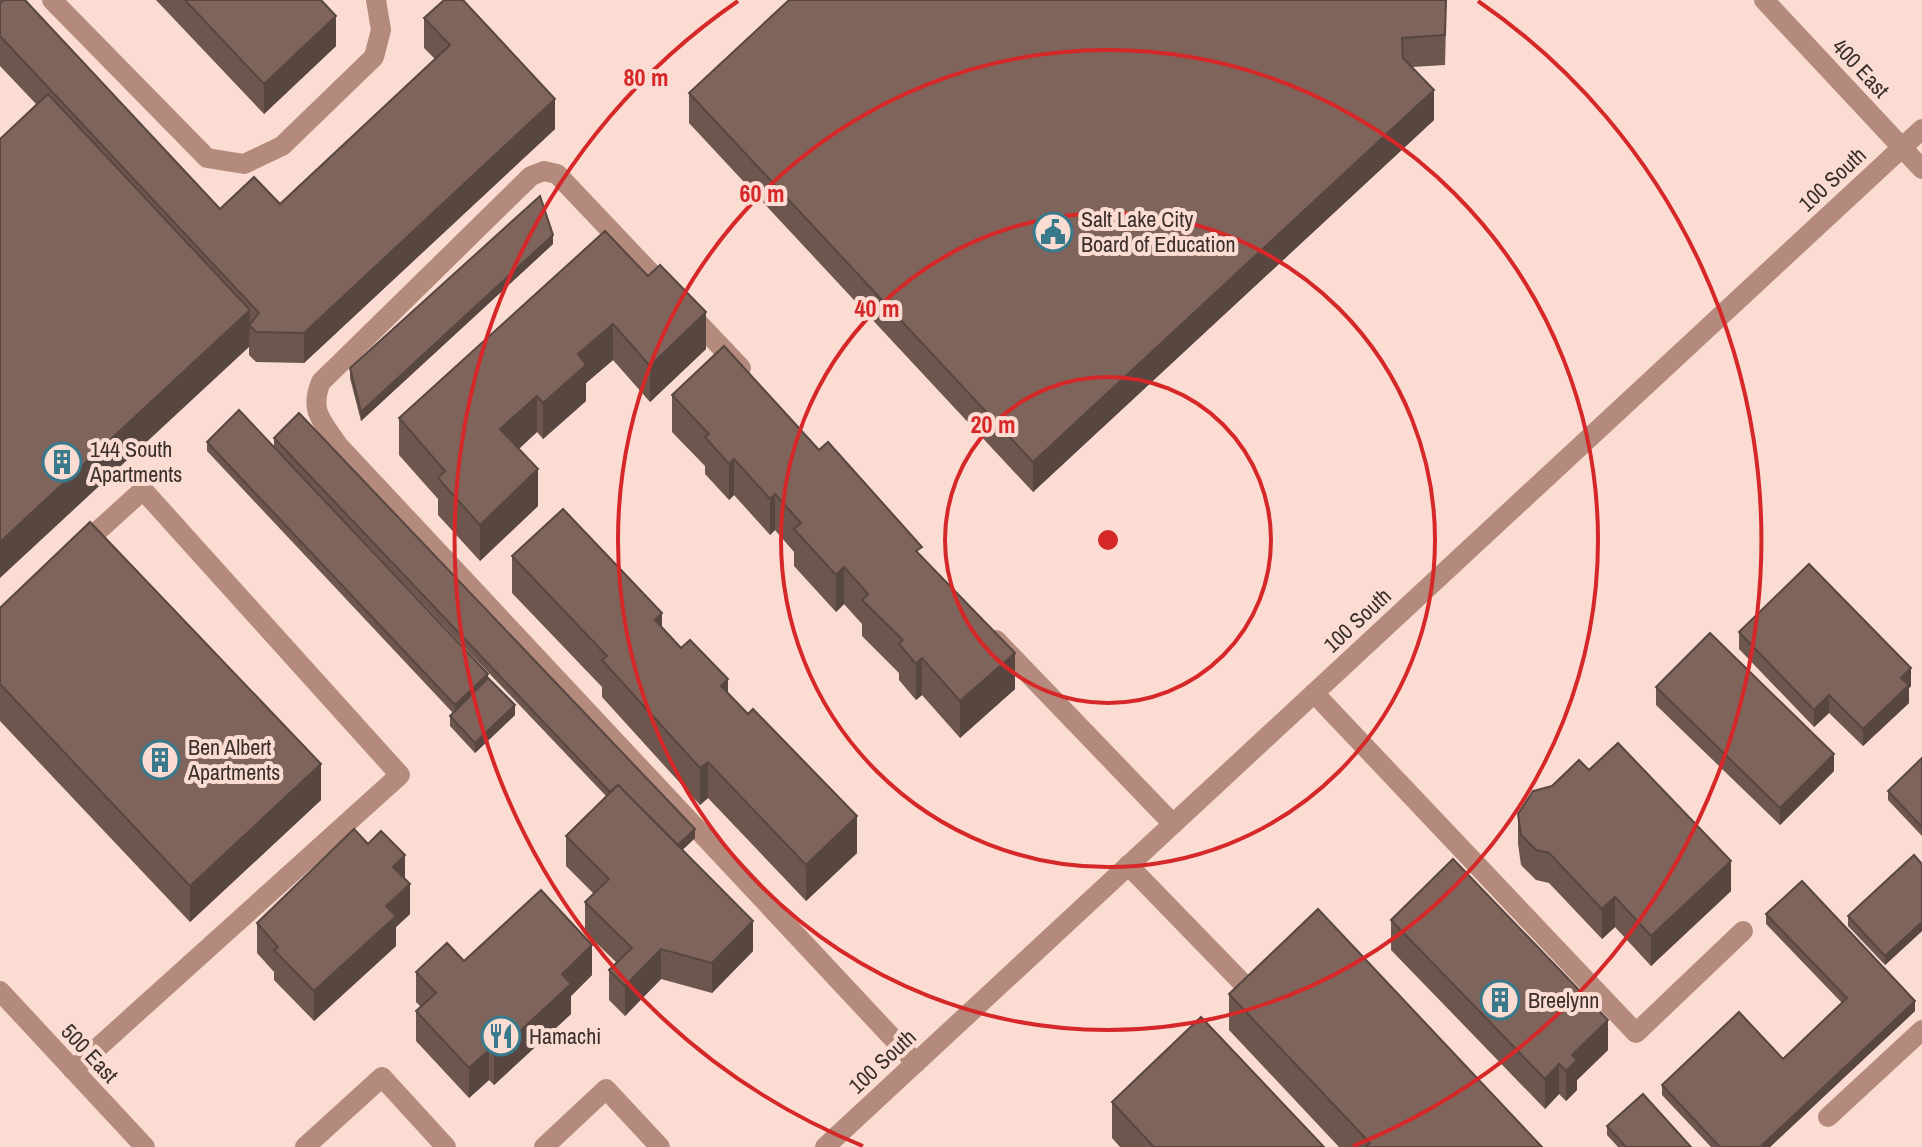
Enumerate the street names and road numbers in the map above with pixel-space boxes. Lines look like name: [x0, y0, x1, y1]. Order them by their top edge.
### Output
street label: 400 East: [1826, 32, 1896, 104]
street label: 100 South: [1792, 140, 1872, 218]
street label: 100 South: [1317, 581, 1397, 659]
street label: 500 East: [55, 1017, 125, 1089]
street label: 100 South: [842, 1022, 922, 1100]

